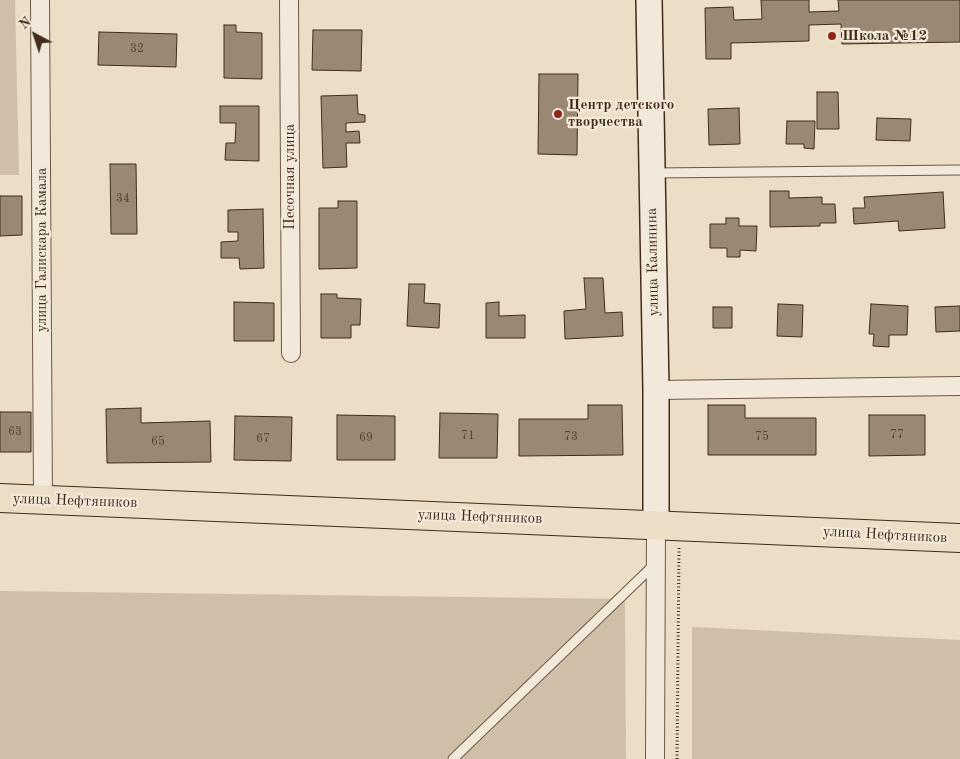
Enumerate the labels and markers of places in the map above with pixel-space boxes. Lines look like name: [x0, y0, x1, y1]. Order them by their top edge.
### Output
place label: Школа №12: [842, 27, 927, 45]
marker: Школа №12: [826, 30, 838, 42]
place label: Центр детского творчества: [568, 96, 674, 131]
marker: Центр детского творчества: [552, 108, 564, 120]

